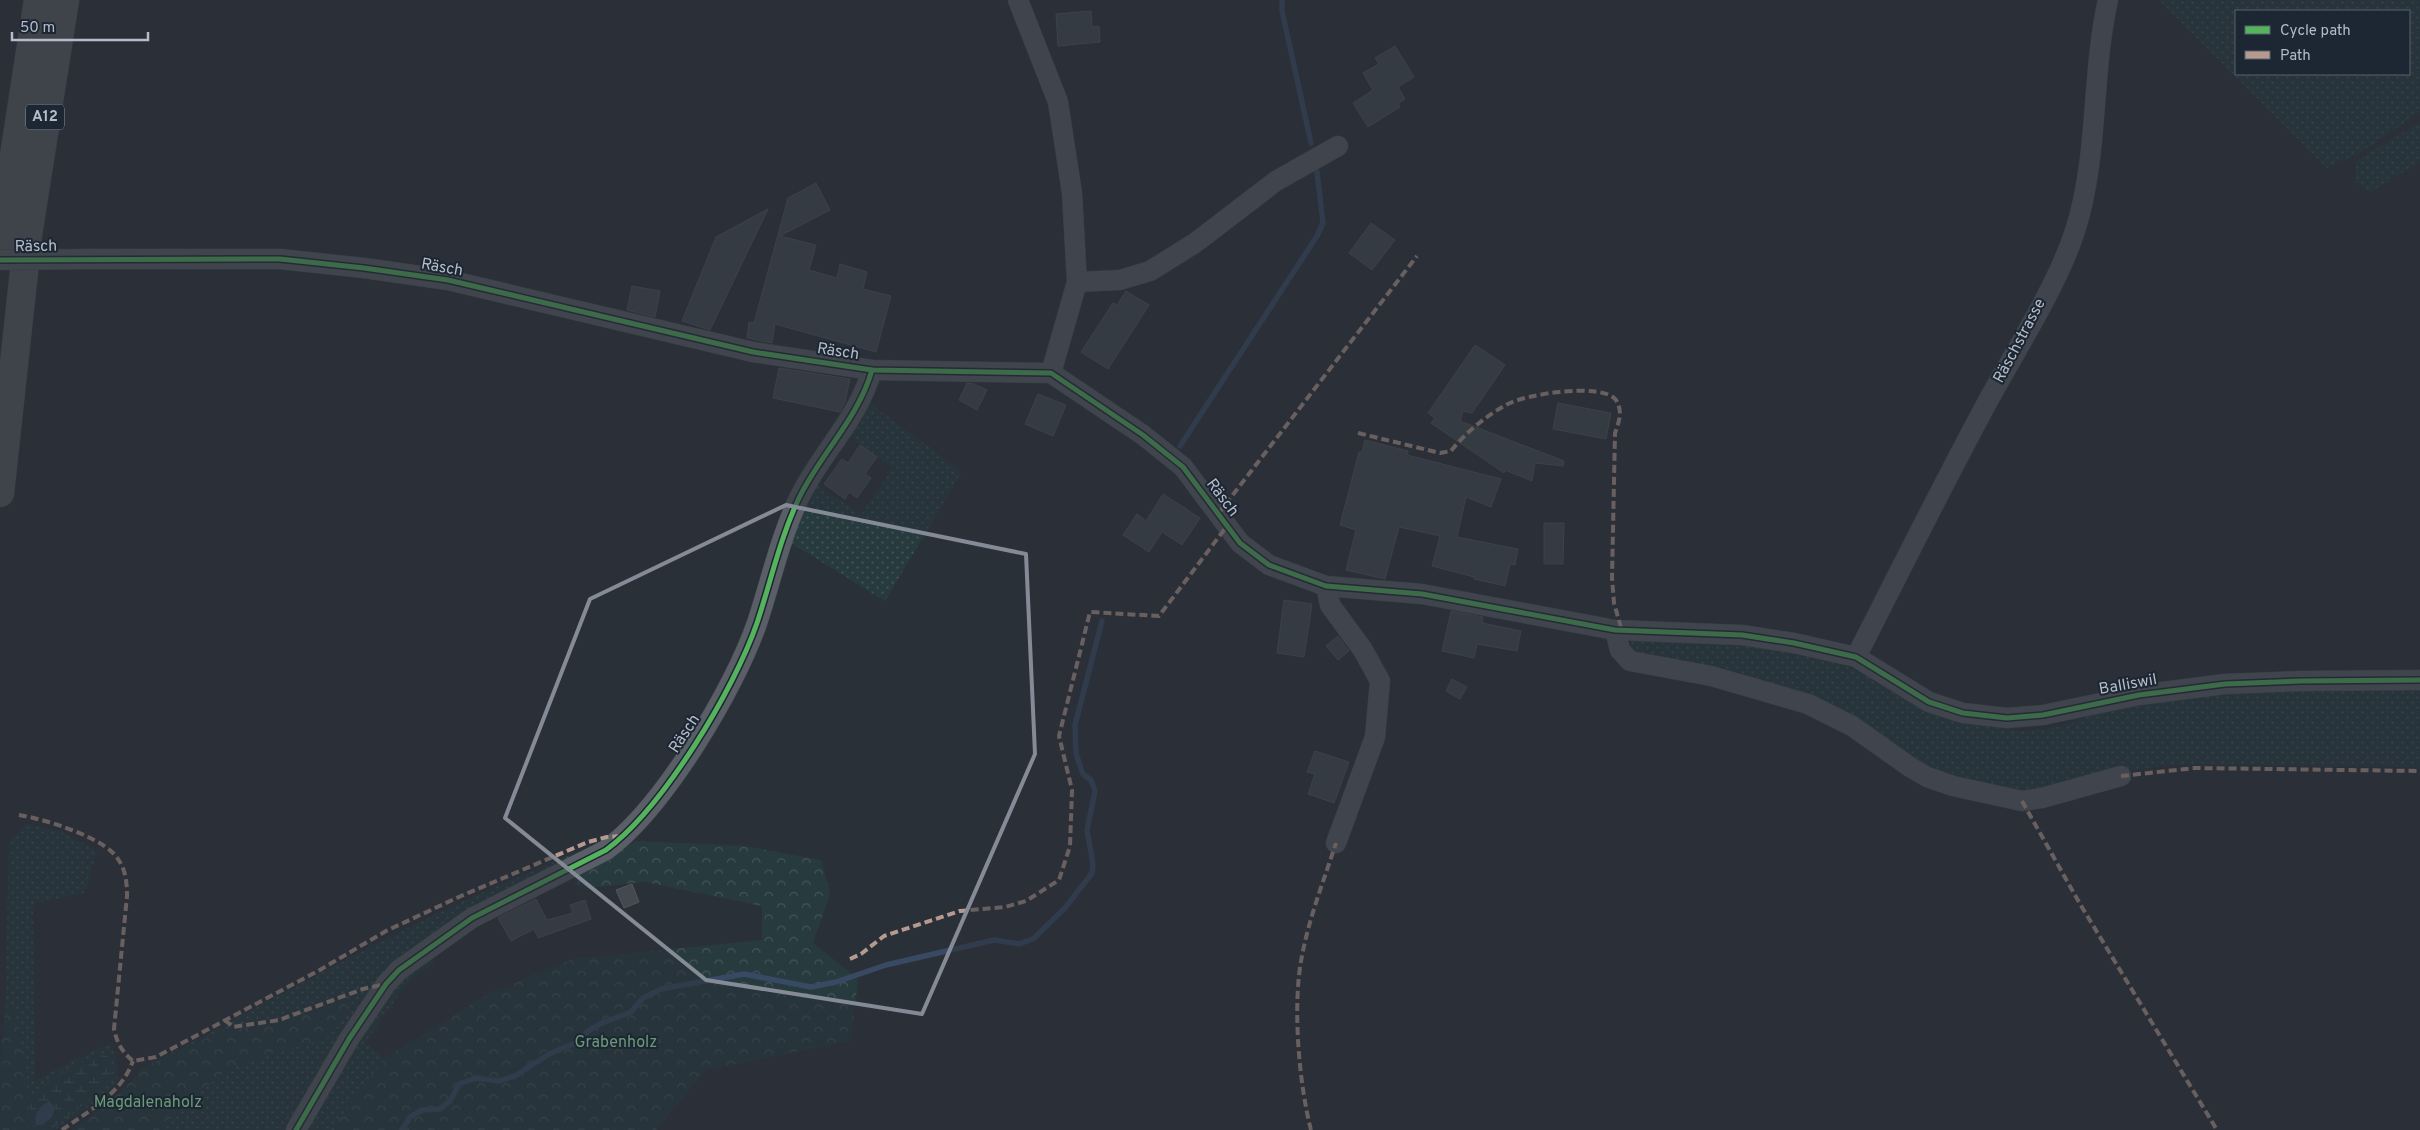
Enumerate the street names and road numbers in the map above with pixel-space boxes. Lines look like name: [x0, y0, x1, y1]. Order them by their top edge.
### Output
road number: A12: [26, 104, 64, 130]
street label: Räsch: [15, 237, 57, 257]
street label: Räsch: [419, 254, 465, 282]
street label: Räschstrasse: [1989, 295, 2051, 387]
street label: Räsch: [815, 339, 861, 365]
street label: Räsch: [1201, 475, 1243, 521]
street label: Balliswil: [2097, 670, 2159, 700]
street label: Räsch: [665, 711, 705, 757]

